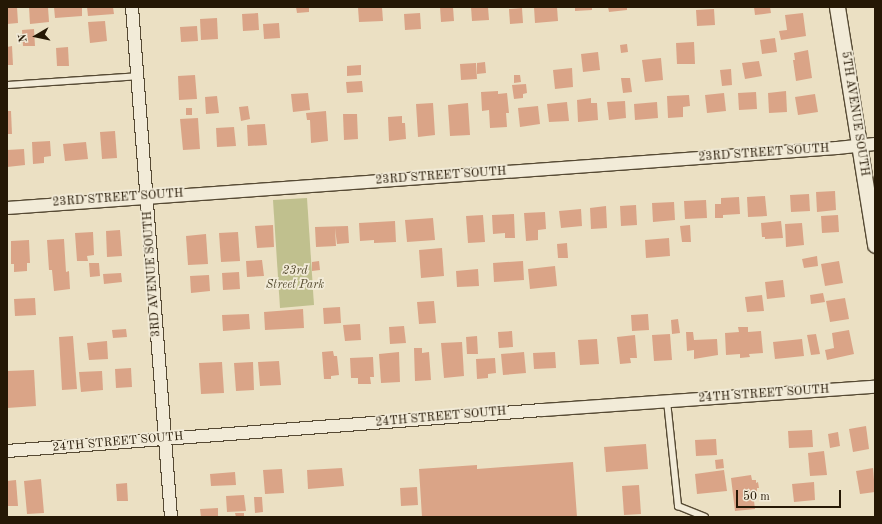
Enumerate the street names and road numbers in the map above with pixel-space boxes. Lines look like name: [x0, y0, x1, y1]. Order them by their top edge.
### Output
street label: 5TH AVENUE SOUTH: [837, 51, 871, 177]
street label: 23RD STREET SOUTH: [698, 142, 830, 166]
street label: 23RD STREET SOUTH: [375, 165, 507, 189]
street label: 23RD STREET SOUTH: [52, 187, 184, 211]
street label: 3RD AVENUE SOUTH: [141, 211, 165, 337]
street label: 24TH STREET SOUTH: [698, 383, 830, 407]
street label: 24TH STREET SOUTH: [375, 405, 507, 431]
street label: 24TH STREET SOUTH: [52, 430, 184, 456]

